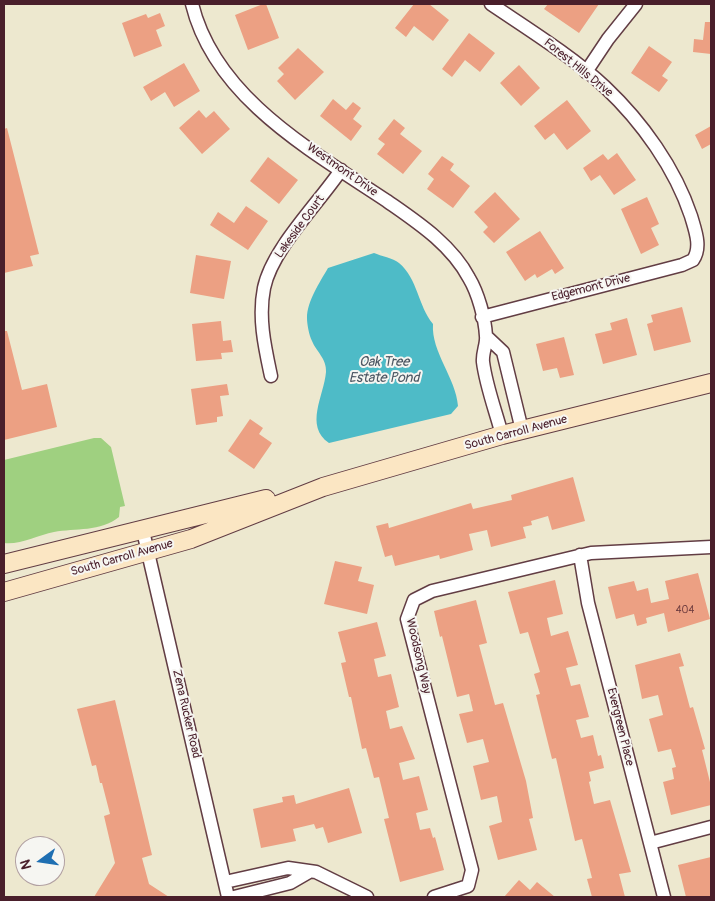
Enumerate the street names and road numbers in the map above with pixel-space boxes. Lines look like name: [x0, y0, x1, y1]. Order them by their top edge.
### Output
street label: Forest Hills Drive: [540, 36, 616, 100]
street label: Westmont Drive: [304, 140, 380, 200]
street label: Lakeside Court: [272, 193, 328, 261]
street label: Edgemont Drive: [550, 271, 632, 305]
street label: South Carroll Avenue: [463, 412, 569, 454]
street label: South Carroll Avenue: [69, 537, 175, 579]
street label: Woodsong Way: [402, 617, 434, 695]
street label: Zena Rucker Road: [169, 668, 203, 760]
street label: Evergreen Place: [603, 686, 637, 768]

